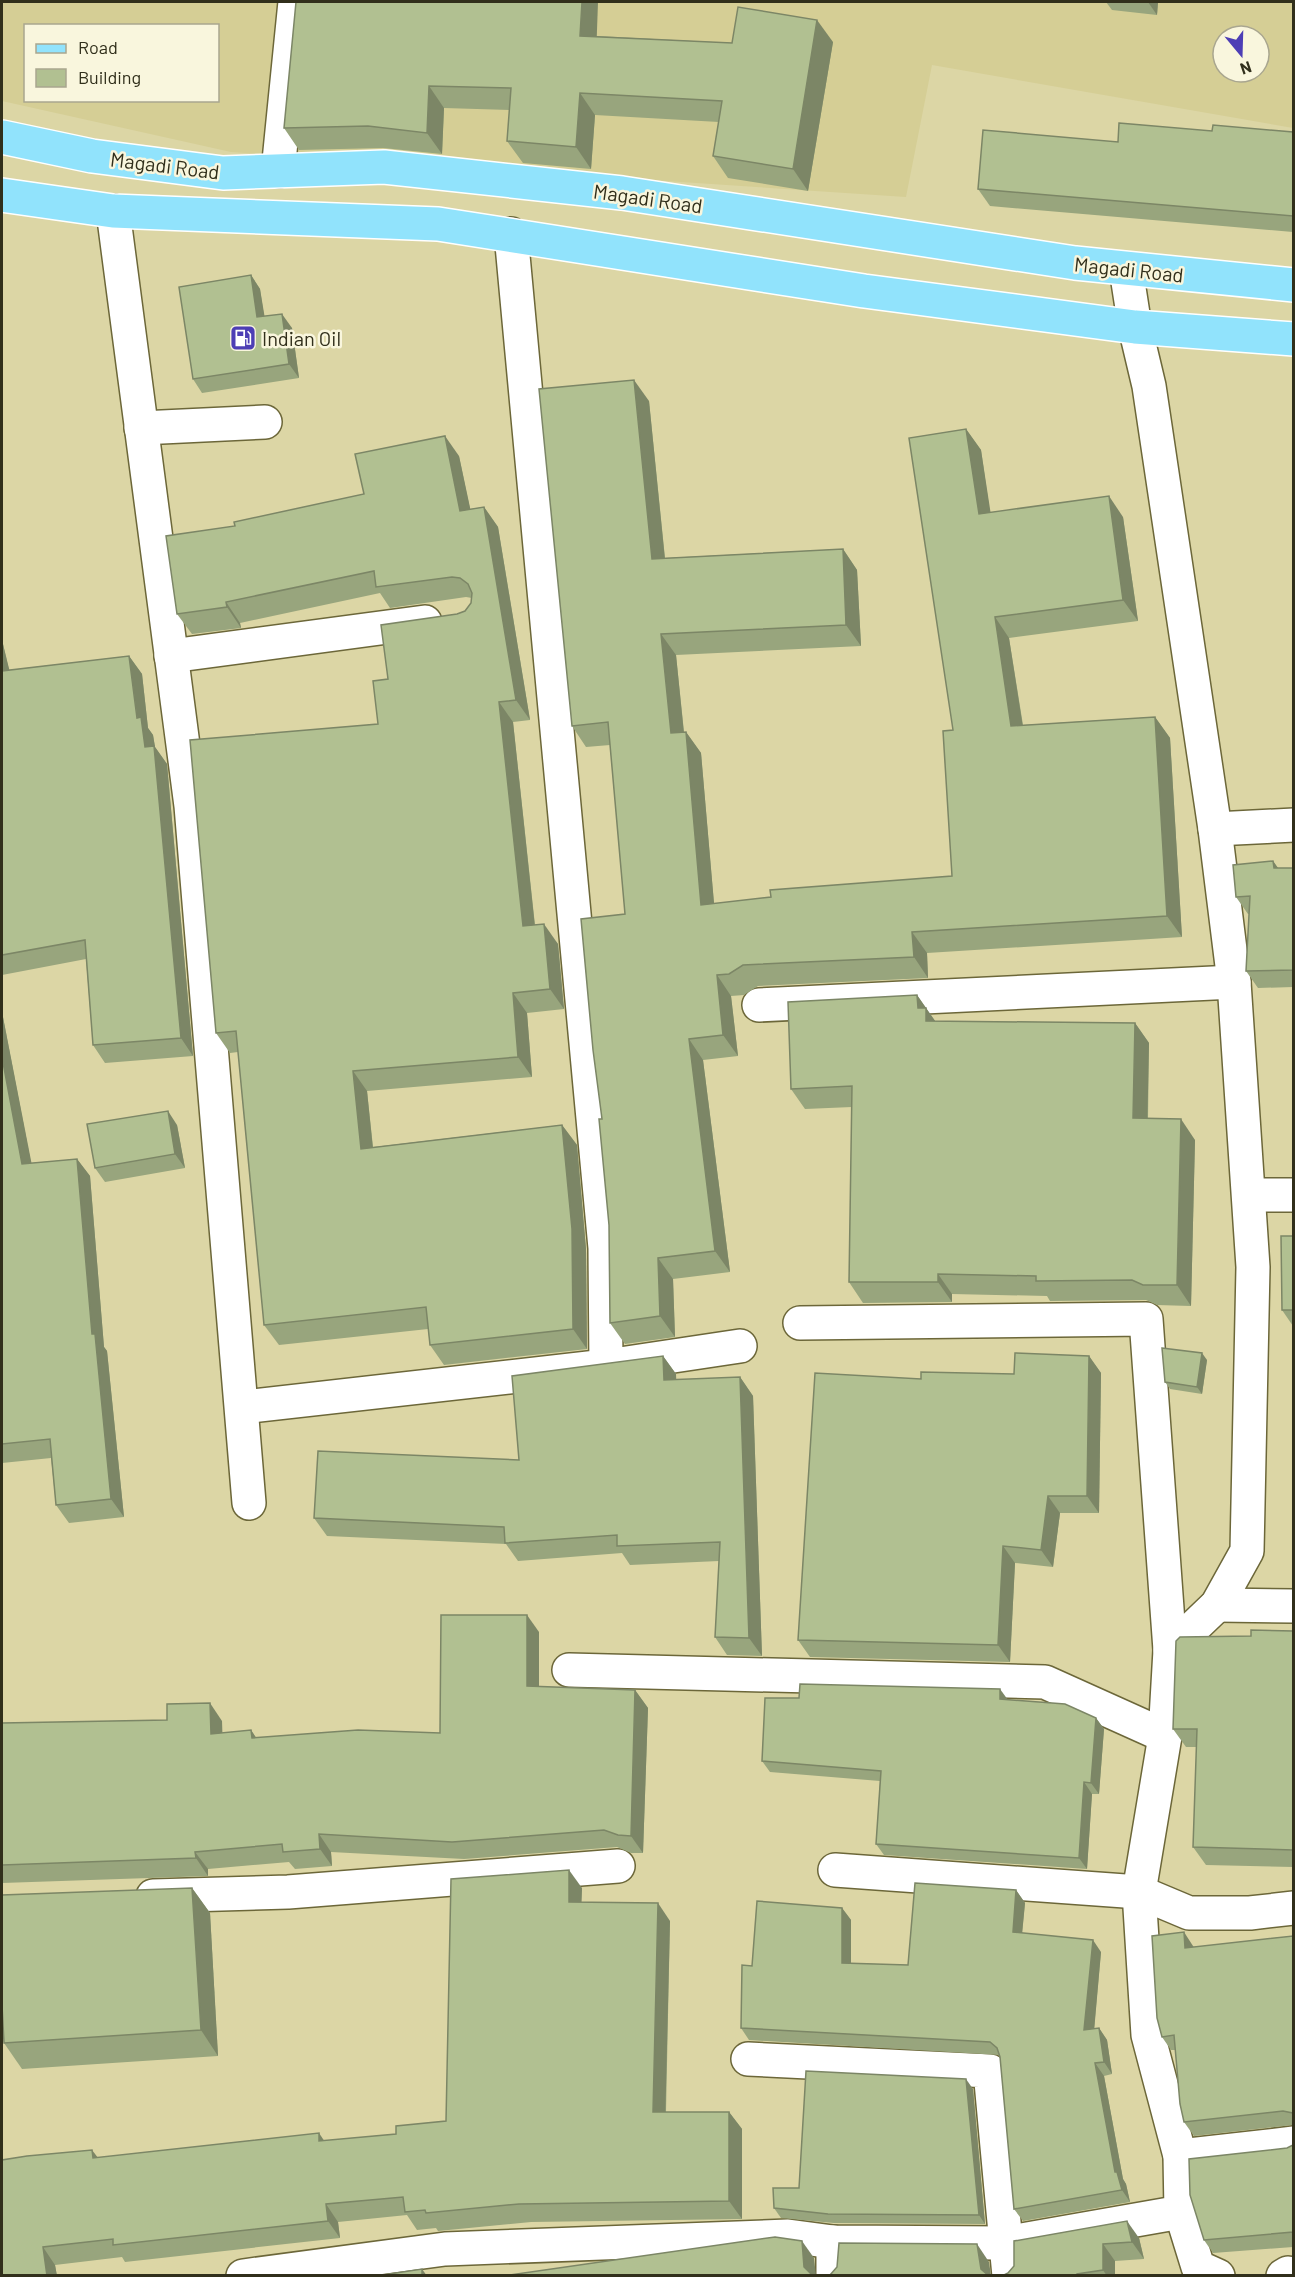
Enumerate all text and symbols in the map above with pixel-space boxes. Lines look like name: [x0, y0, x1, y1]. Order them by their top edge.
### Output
legend: [24, 24, 219, 102]
north arrow: [1211, 24, 1271, 84]
text: Road: [78, 36, 118, 58]
text: N: [1238, 58, 1254, 79]
text: Building: [78, 66, 141, 88]
street label: Magadi Road: [109, 146, 221, 184]
street label: Magadi Road: [592, 178, 704, 218]
street label: Magadi Road: [1073, 251, 1185, 287]
fuel station icon: Indian Oil: [228, 323, 258, 353]
place label: Indian Oil: [262, 326, 341, 350]

